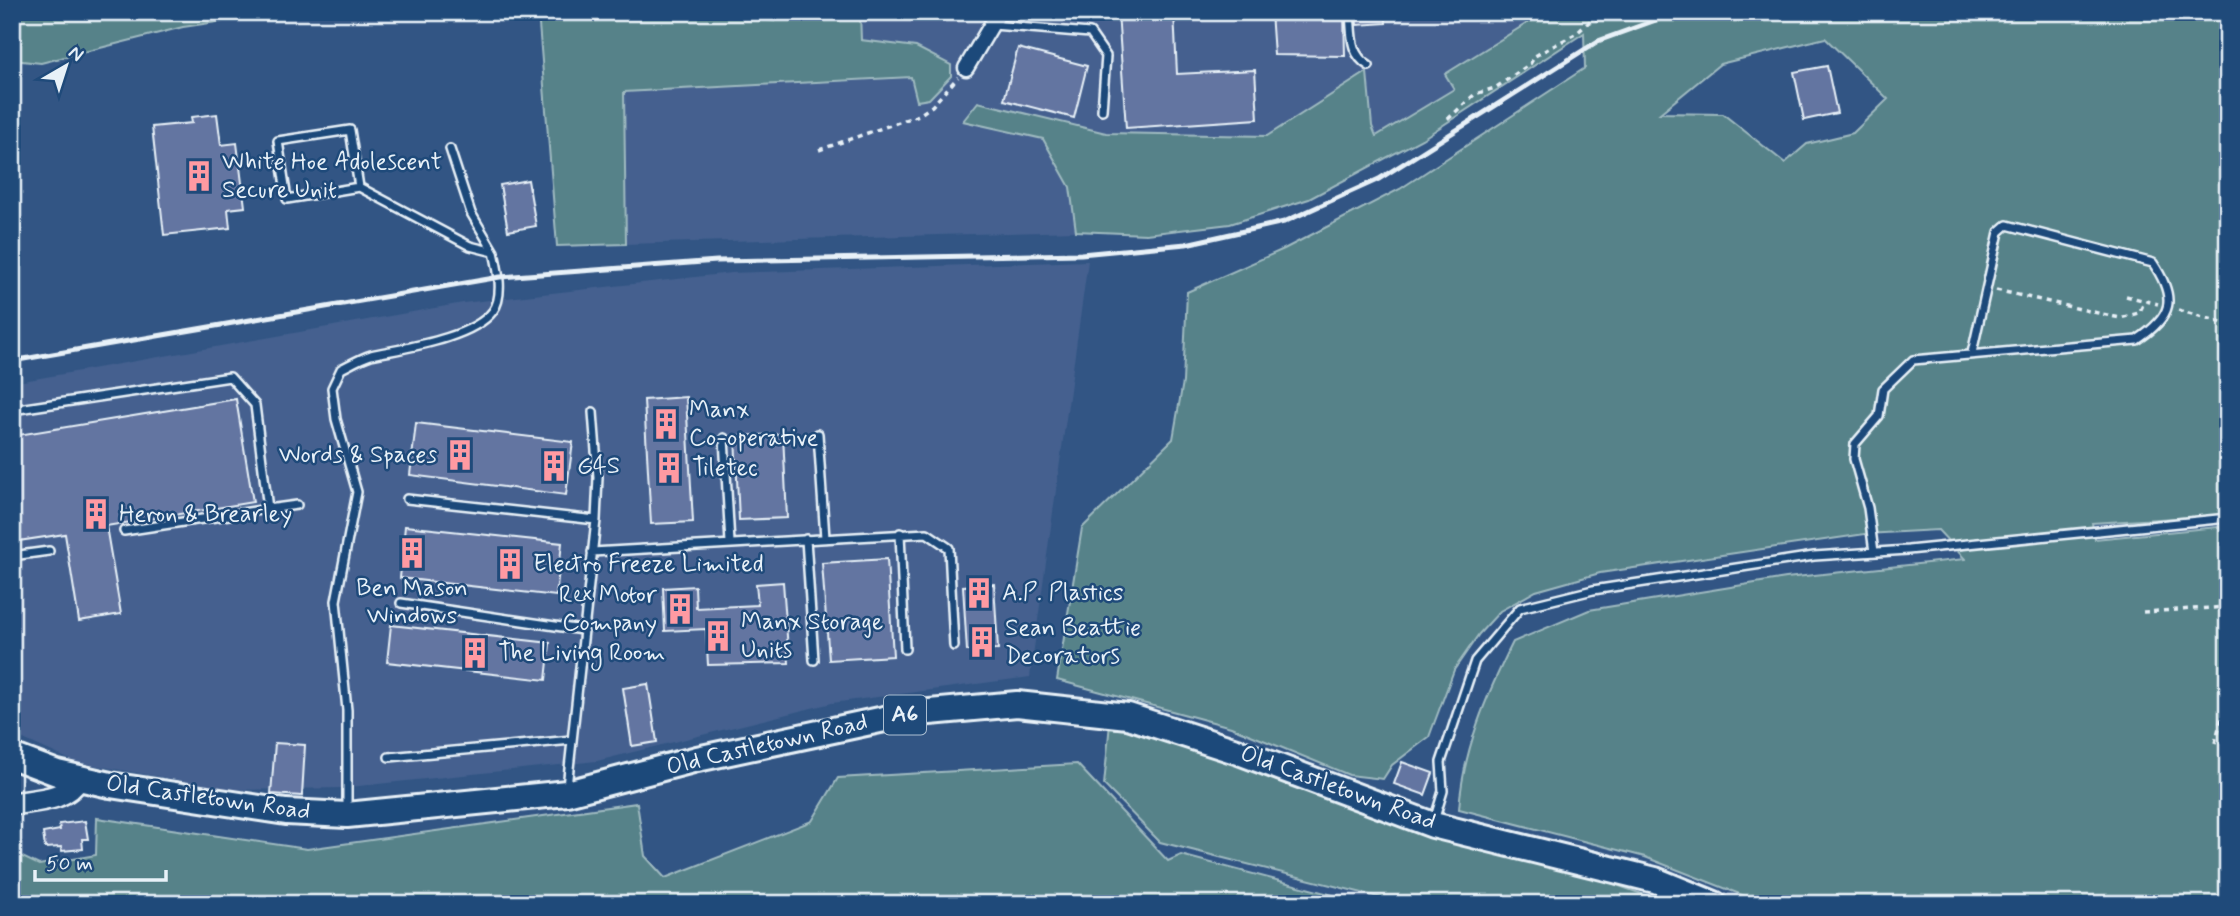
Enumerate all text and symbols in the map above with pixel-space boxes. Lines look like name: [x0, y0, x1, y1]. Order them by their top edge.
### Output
north arrow: [32, 32, 102, 102]
text: N: [63, 40, 89, 68]
place label: White Hoe Adolescent Secure Unit: [222, 147, 442, 206]
building icon: White Hoe Adolescent Secure Unit: [182, 159, 216, 193]
place label: Manx Co-operative: [689, 395, 819, 454]
building icon: Manx Co-operative: [649, 407, 683, 441]
building icon: Words & Spaces: [443, 438, 477, 472]
place label: Words & Spaces: [279, 440, 437, 471]
building icon: G4S: [537, 449, 571, 483]
place label: G4S: [577, 451, 620, 482]
building icon: Tiletec: [652, 451, 686, 485]
place label: Tiletec: [692, 453, 758, 484]
building icon: Heron & Brearley: [79, 497, 113, 531]
place label: Heron & Brearley: [119, 499, 292, 530]
building icon: Ben Mason Windows: [395, 536, 429, 570]
building icon: Electro Freeze Limited: [493, 547, 527, 581]
place label: Electro Freeze Limited: [533, 549, 764, 580]
place label: Ben Mason Windows: [356, 573, 468, 632]
building icon: A.P. Plastics: [962, 576, 996, 610]
place label: A.P. Plastics: [1002, 578, 1124, 609]
place label: Rex Motor Company: [559, 580, 658, 639]
building icon: Rex Motor Company: [663, 592, 697, 626]
place label: Manx Storage Units: [741, 607, 883, 666]
place label: Sean Beattie Decorators: [1005, 613, 1141, 672]
building icon: Manx Storage Units: [701, 619, 735, 653]
building icon: Sean Beattie Decorators: [965, 625, 999, 659]
building icon: The Living Room: [458, 636, 492, 670]
place label: The Living Room: [498, 638, 665, 671]
road number: A6: [884, 695, 926, 734]
street label: Old Castletown Road: [663, 707, 871, 783]
street label: Old Castletown Road: [1236, 738, 1440, 838]
street label: Old Castletown Road: [104, 768, 312, 828]
scale bar: [35, 839, 166, 883]
text: 50 m: [46, 850, 93, 878]

